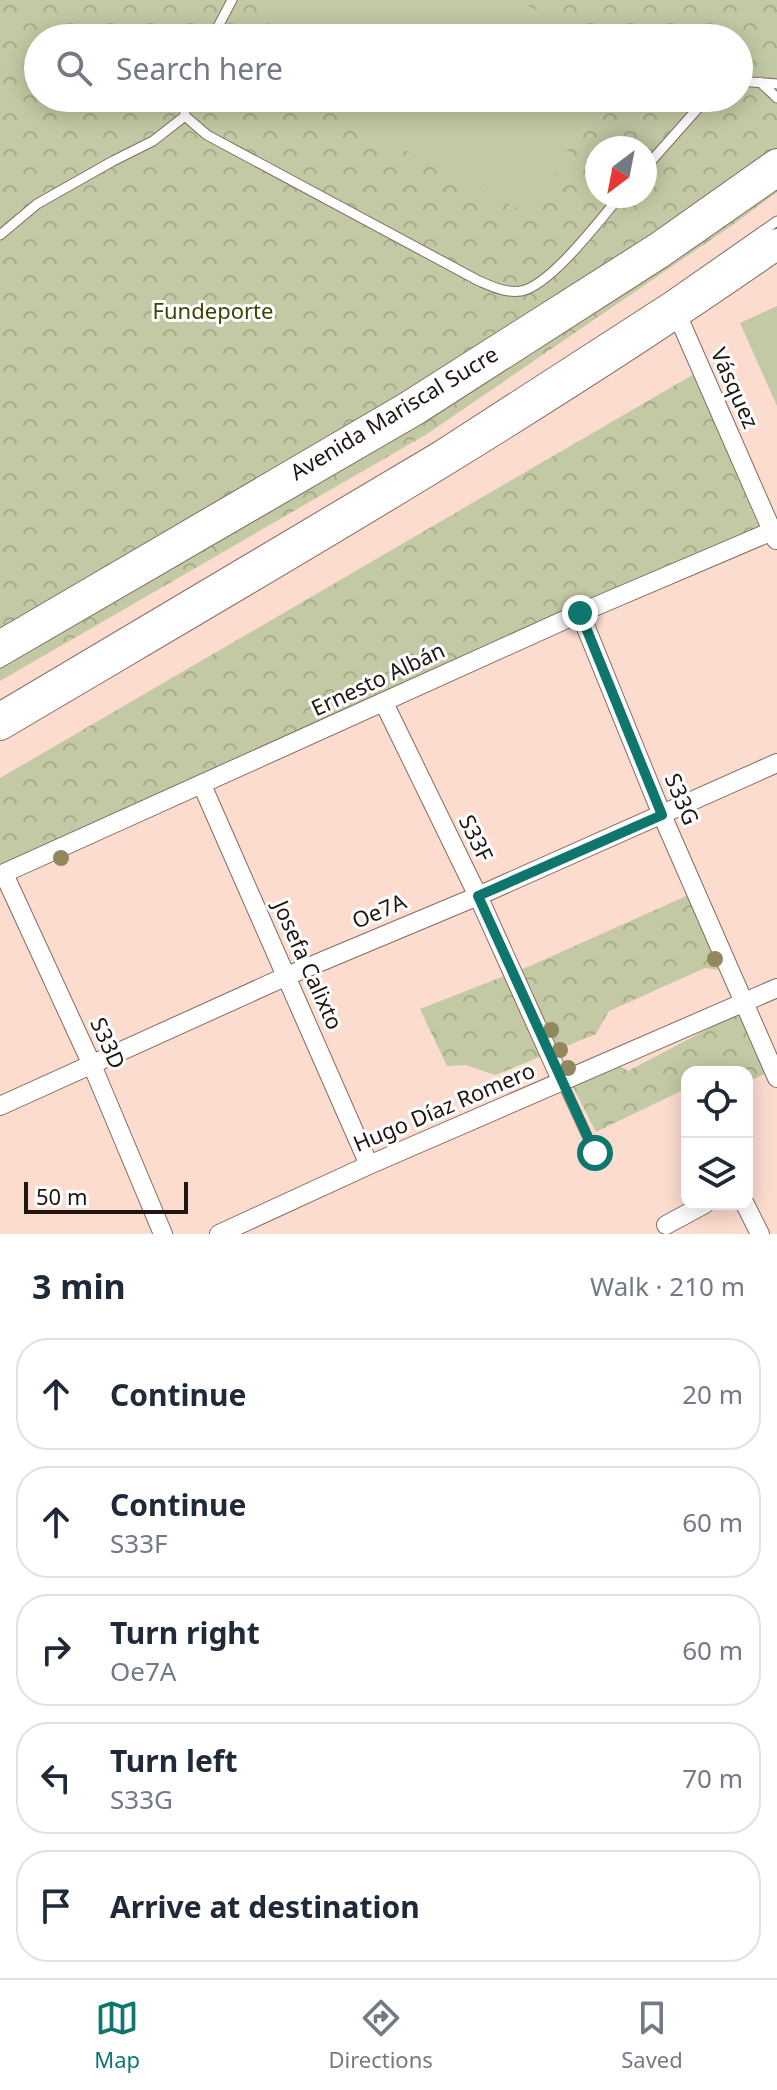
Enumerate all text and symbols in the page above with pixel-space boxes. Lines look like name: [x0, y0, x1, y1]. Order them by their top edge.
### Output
search box: [24, 24, 753, 112]
icon: search: [52, 46, 96, 90]
text: Search here: [116, 48, 283, 89]
north arrow: [585, 136, 657, 208]
park label: Fundeporte: [153, 295, 273, 325]
street label: Avenida Mariscal Sucre: [284, 338, 503, 486]
street label: Vásquez: [705, 343, 767, 433]
route end: [562, 595, 598, 631]
street label: Ernesto Albán: [306, 634, 449, 722]
street label: S33G: [659, 768, 707, 829]
street label: S33F: [453, 809, 501, 866]
street label: Oe7A: [347, 885, 411, 935]
street label: Josefa Calixto: [266, 893, 351, 1034]
street label: S33D: [84, 1012, 133, 1073]
street label: Hugo Díaz Romero: [348, 1054, 539, 1158]
map controls: [681, 1066, 753, 1210]
button: locate: [681, 1066, 753, 1138]
route start: [577, 1135, 613, 1171]
button: layers: [681, 1138, 753, 1210]
scale bar: [24, 1178, 188, 1214]
text: 50 m: [36, 1181, 87, 1211]
text: 3 min: [32, 1263, 126, 1309]
text: Walk · 210 m: [590, 1268, 745, 1304]
icon: ahead: [34, 1372, 78, 1416]
text: Continue: [110, 1374, 246, 1415]
text: 20 m: [682, 1376, 743, 1412]
text: Continue: [110, 1484, 246, 1525]
icon: ahead: [34, 1500, 78, 1544]
text: 60 m: [682, 1504, 743, 1540]
text: S33F: [110, 1525, 168, 1561]
text: Turn right: [110, 1612, 260, 1653]
icon: right: [34, 1628, 78, 1672]
text: 60 m: [682, 1632, 743, 1668]
text: Oe7A: [110, 1653, 176, 1689]
text: Turn left: [110, 1740, 238, 1781]
icon: left: [34, 1756, 78, 1800]
text: 70 m: [682, 1760, 743, 1796]
text: S33G: [110, 1781, 173, 1817]
icon: arrive: [34, 1884, 78, 1928]
text: Arrive at destination: [110, 1886, 420, 1927]
tab: Map: [94, 1996, 140, 2074]
tab: Directions: [328, 1996, 433, 2074]
tab: Saved: [621, 1996, 683, 2074]

